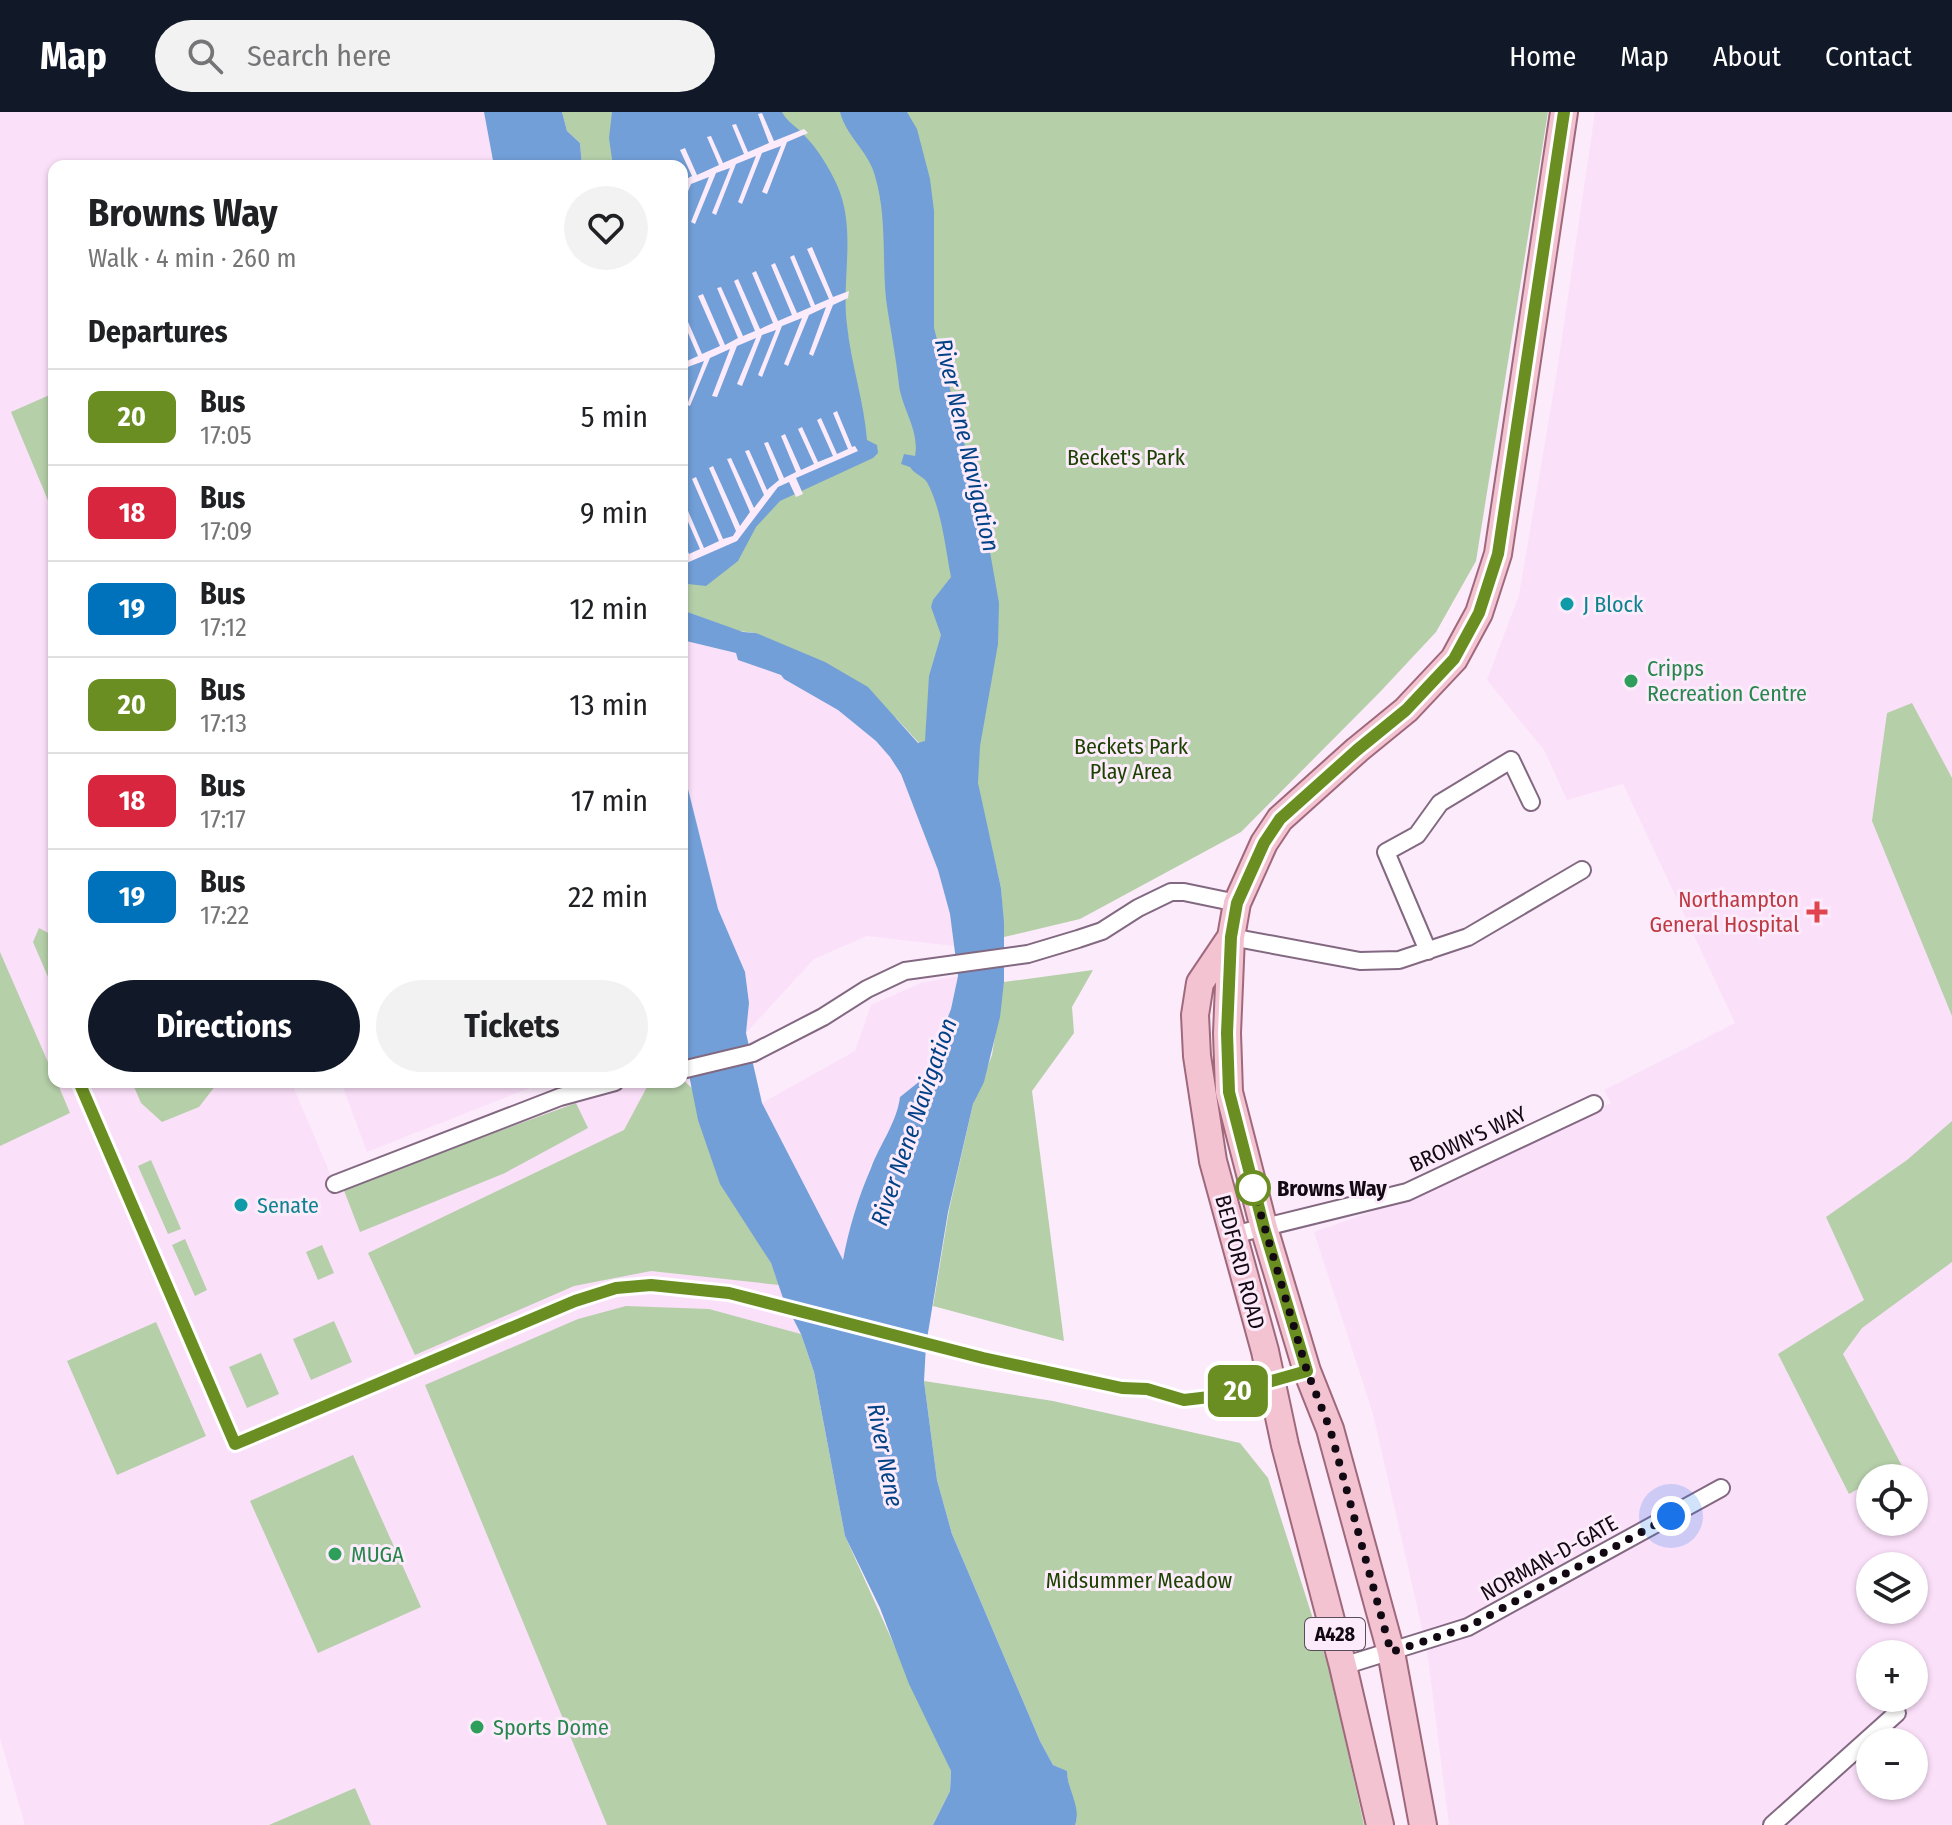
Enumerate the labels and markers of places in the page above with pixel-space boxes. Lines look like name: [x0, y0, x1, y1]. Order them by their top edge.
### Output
place label: J Block: [1583, 591, 1644, 618]
marker: J Block: [1558, 595, 1576, 613]
place label: Cripps Recreation Centre: [1647, 655, 1807, 707]
marker: Cripps Recreation Centre: [1622, 672, 1640, 690]
place label: Northampton General Hospital: [1650, 886, 1799, 938]
marker: Northampton General Hospital: [1806, 901, 1828, 923]
marker: Browns Way: [1236, 1171, 1270, 1205]
place label: Browns Way: [1277, 1175, 1387, 1202]
place label: Senate: [257, 1192, 319, 1219]
marker: Senate: [232, 1196, 250, 1214]
place label: MUGA: [351, 1541, 404, 1568]
marker: MUGA: [326, 1545, 344, 1563]
place label: Sports Dome: [493, 1714, 609, 1741]
marker: Sports Dome: [468, 1718, 486, 1736]

